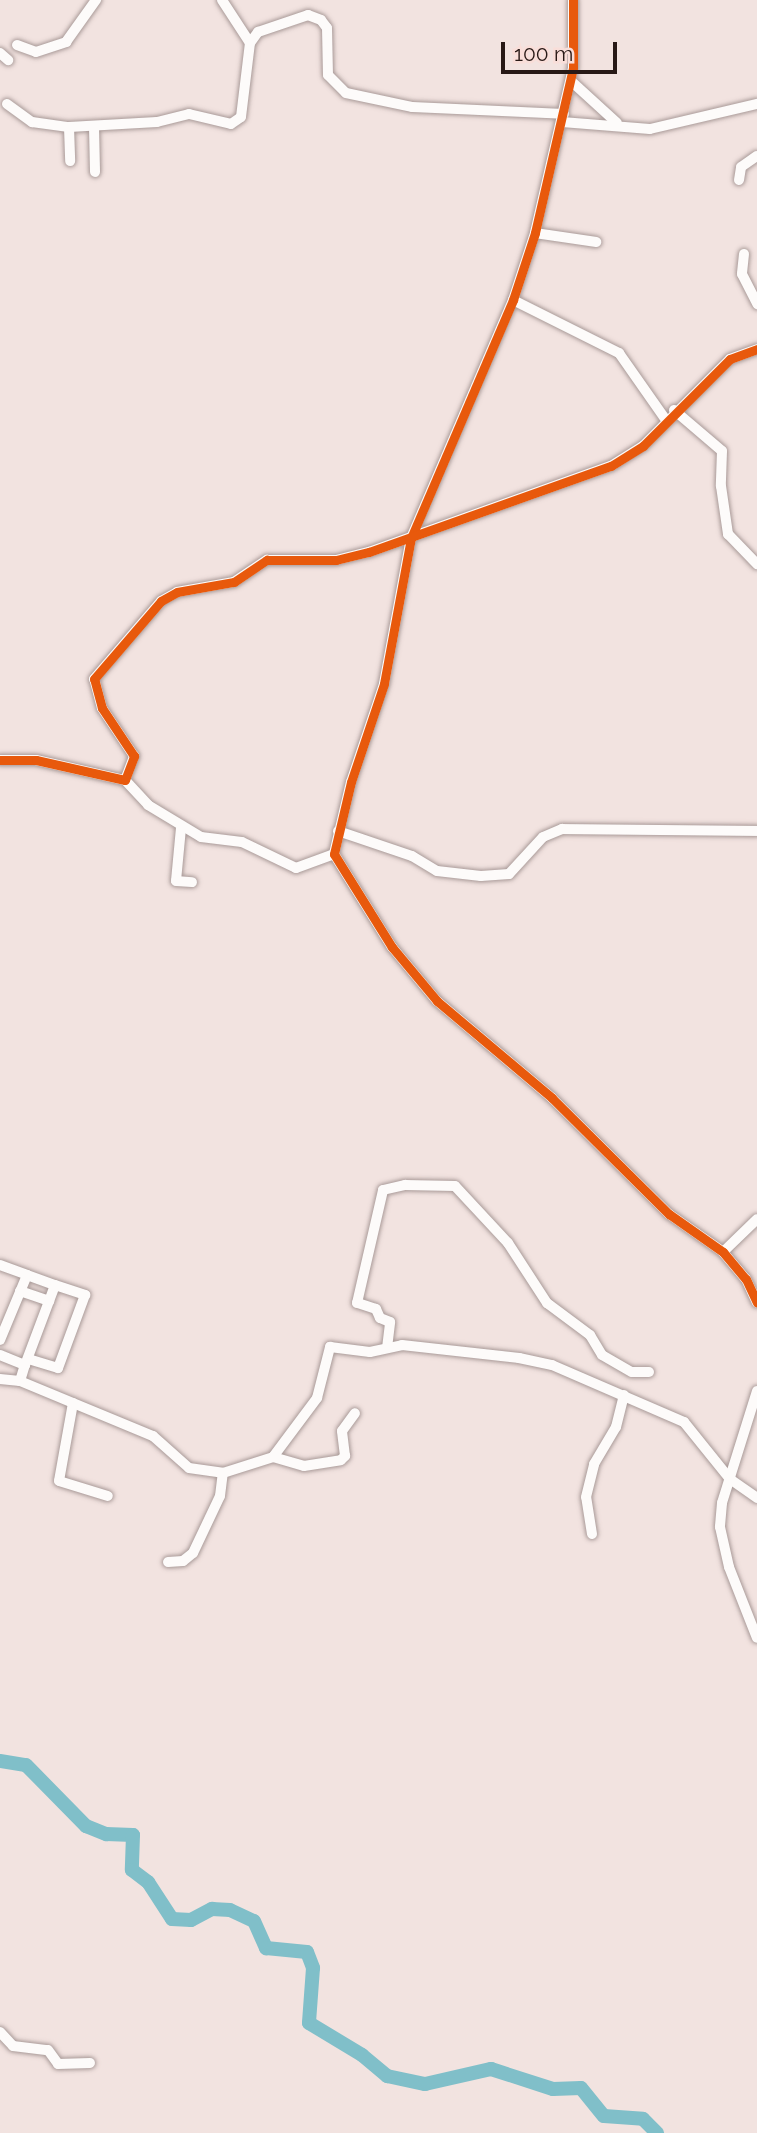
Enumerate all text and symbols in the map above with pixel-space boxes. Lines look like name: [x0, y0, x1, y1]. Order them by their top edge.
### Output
scale bar: [505, 28, 620, 72]
text: 100 m: [514, 41, 573, 66]

